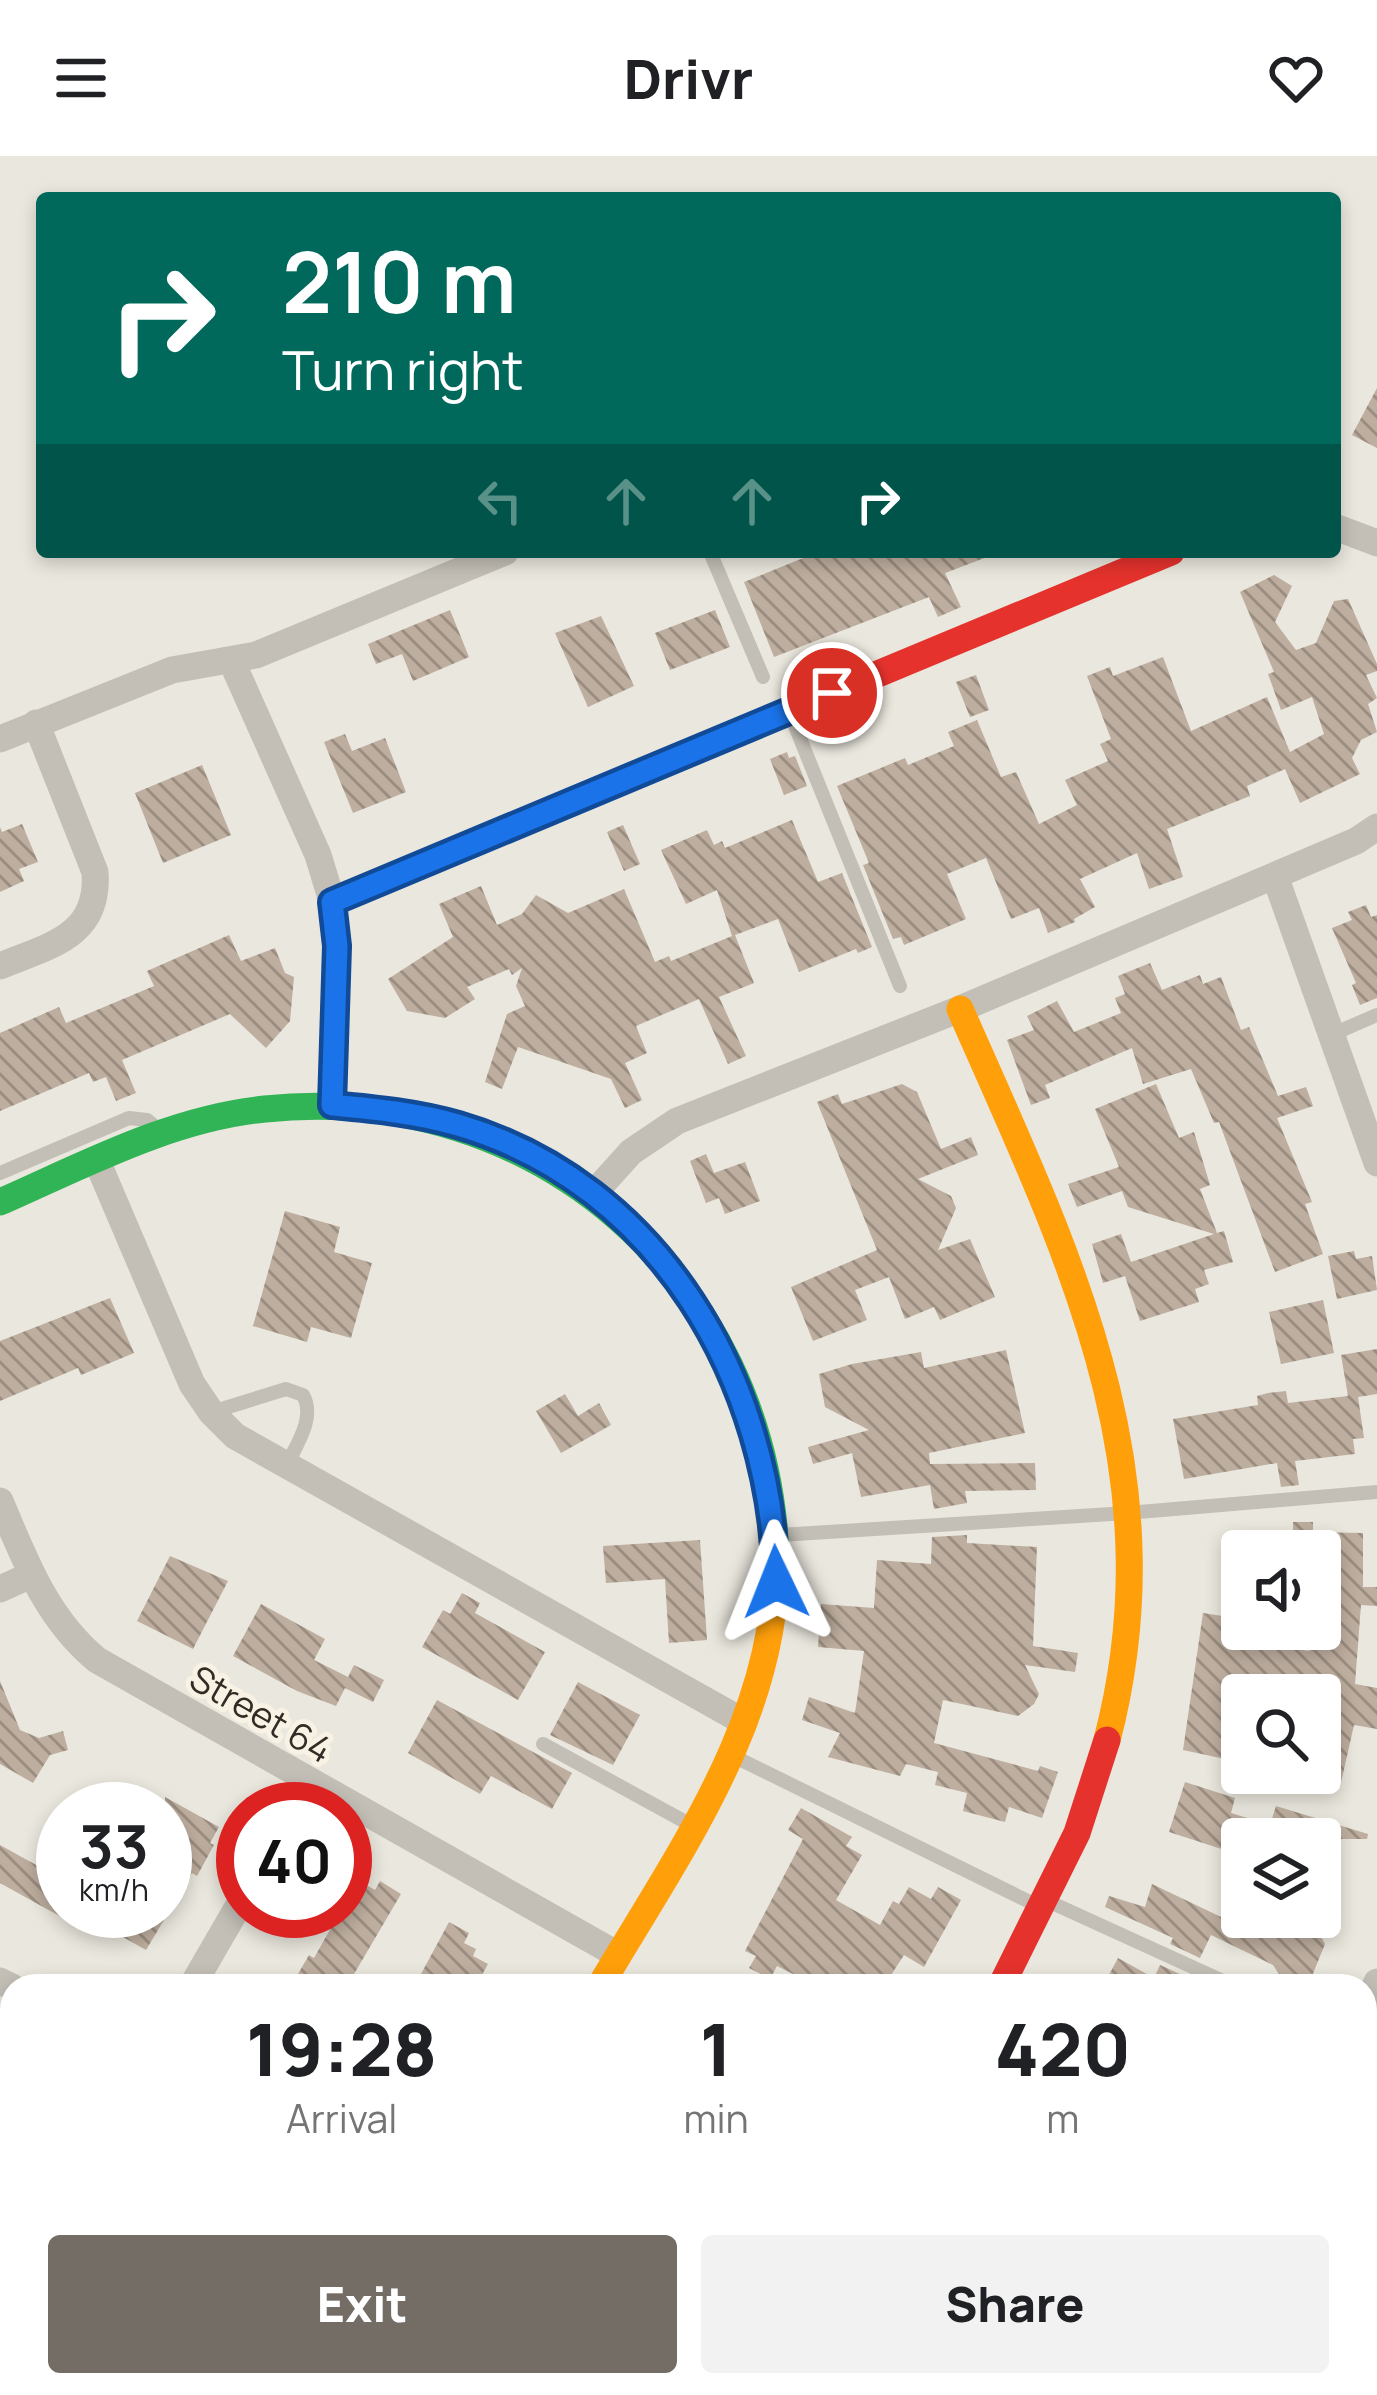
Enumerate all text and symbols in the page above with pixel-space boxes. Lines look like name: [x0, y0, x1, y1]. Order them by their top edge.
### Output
text: Drivr: [624, 41, 753, 115]
icon: menu: [48, 45, 114, 111]
icon: heart: [1263, 45, 1329, 111]
text: 210 m: [282, 223, 516, 338]
icon: right: [84, 240, 240, 396]
text: Turn right: [282, 332, 524, 406]
icon: left: [467, 468, 533, 534]
icon: ahead: [593, 468, 659, 534]
icon: ahead: [719, 468, 785, 534]
icon: right: [845, 468, 911, 534]
pin: [781, 642, 883, 744]
icon: arrive: [799, 660, 865, 726]
position arrow: [713, 1519, 839, 1645]
map controls: [1221, 1530, 1341, 1938]
button: sound: [1221, 1530, 1341, 1650]
street label: Street 64: [181, 1653, 341, 1774]
button: search: [1221, 1674, 1341, 1794]
speed limit sign: 40: [216, 1782, 372, 1938]
text: 33: [79, 1804, 149, 1886]
button: layers: [1221, 1818, 1341, 1938]
text: km/h: [79, 1869, 149, 1910]
text: 19:28: [246, 1999, 437, 2098]
text: 1: [700, 1999, 732, 2098]
text: 420: [995, 1999, 1131, 2098]
text: Arrival: [286, 2091, 397, 2145]
text: min: [683, 2091, 749, 2145]
text: m: [1046, 2091, 1079, 2145]
button: Exit: [48, 2235, 677, 2373]
button: Share: [701, 2235, 1329, 2373]

